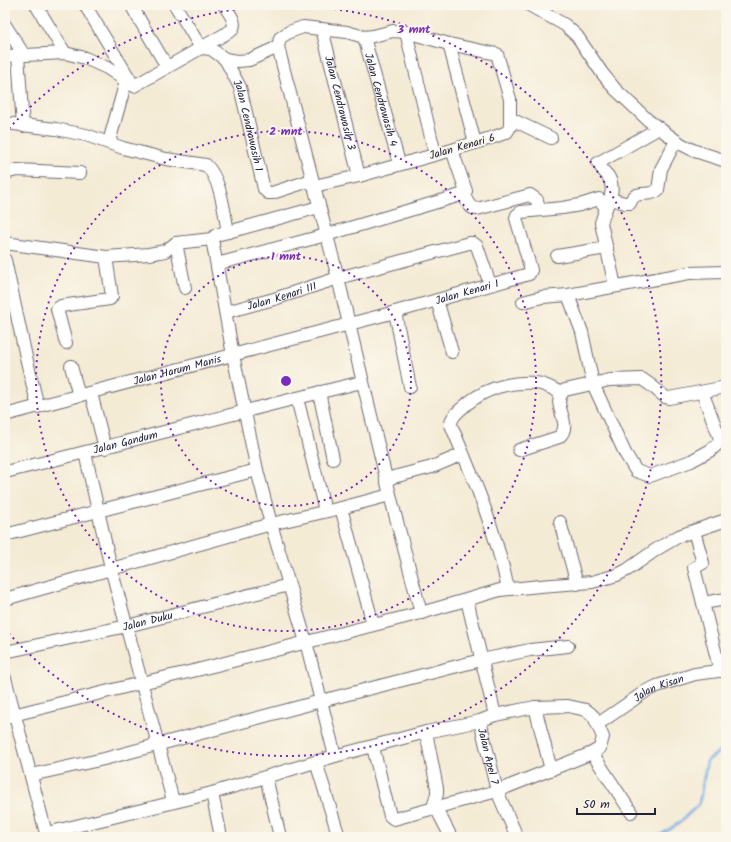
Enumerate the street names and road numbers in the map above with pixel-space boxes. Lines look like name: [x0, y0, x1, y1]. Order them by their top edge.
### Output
street label: Jalan Cendrawasih 4: [359, 51, 402, 149]
street label: Jalan Cendrawasih 3: [319, 54, 360, 152]
street label: Jalan Cendrawasih 1: [228, 76, 268, 173]
street label: Jalan Kenari 6: [427, 129, 497, 165]
street label: Jalan Kenari 1: [433, 275, 501, 310]
street label: Jalan Kenari III: [245, 278, 319, 316]
street label: Jalan Harum Manis: [131, 350, 224, 391]
street label: Jalan Gandum: [91, 426, 160, 460]
street label: Jalan Duku: [121, 607, 176, 637]
street label: Jalan Kisan: [630, 670, 686, 707]
street label: Jalan Apel 7: [472, 726, 503, 787]

